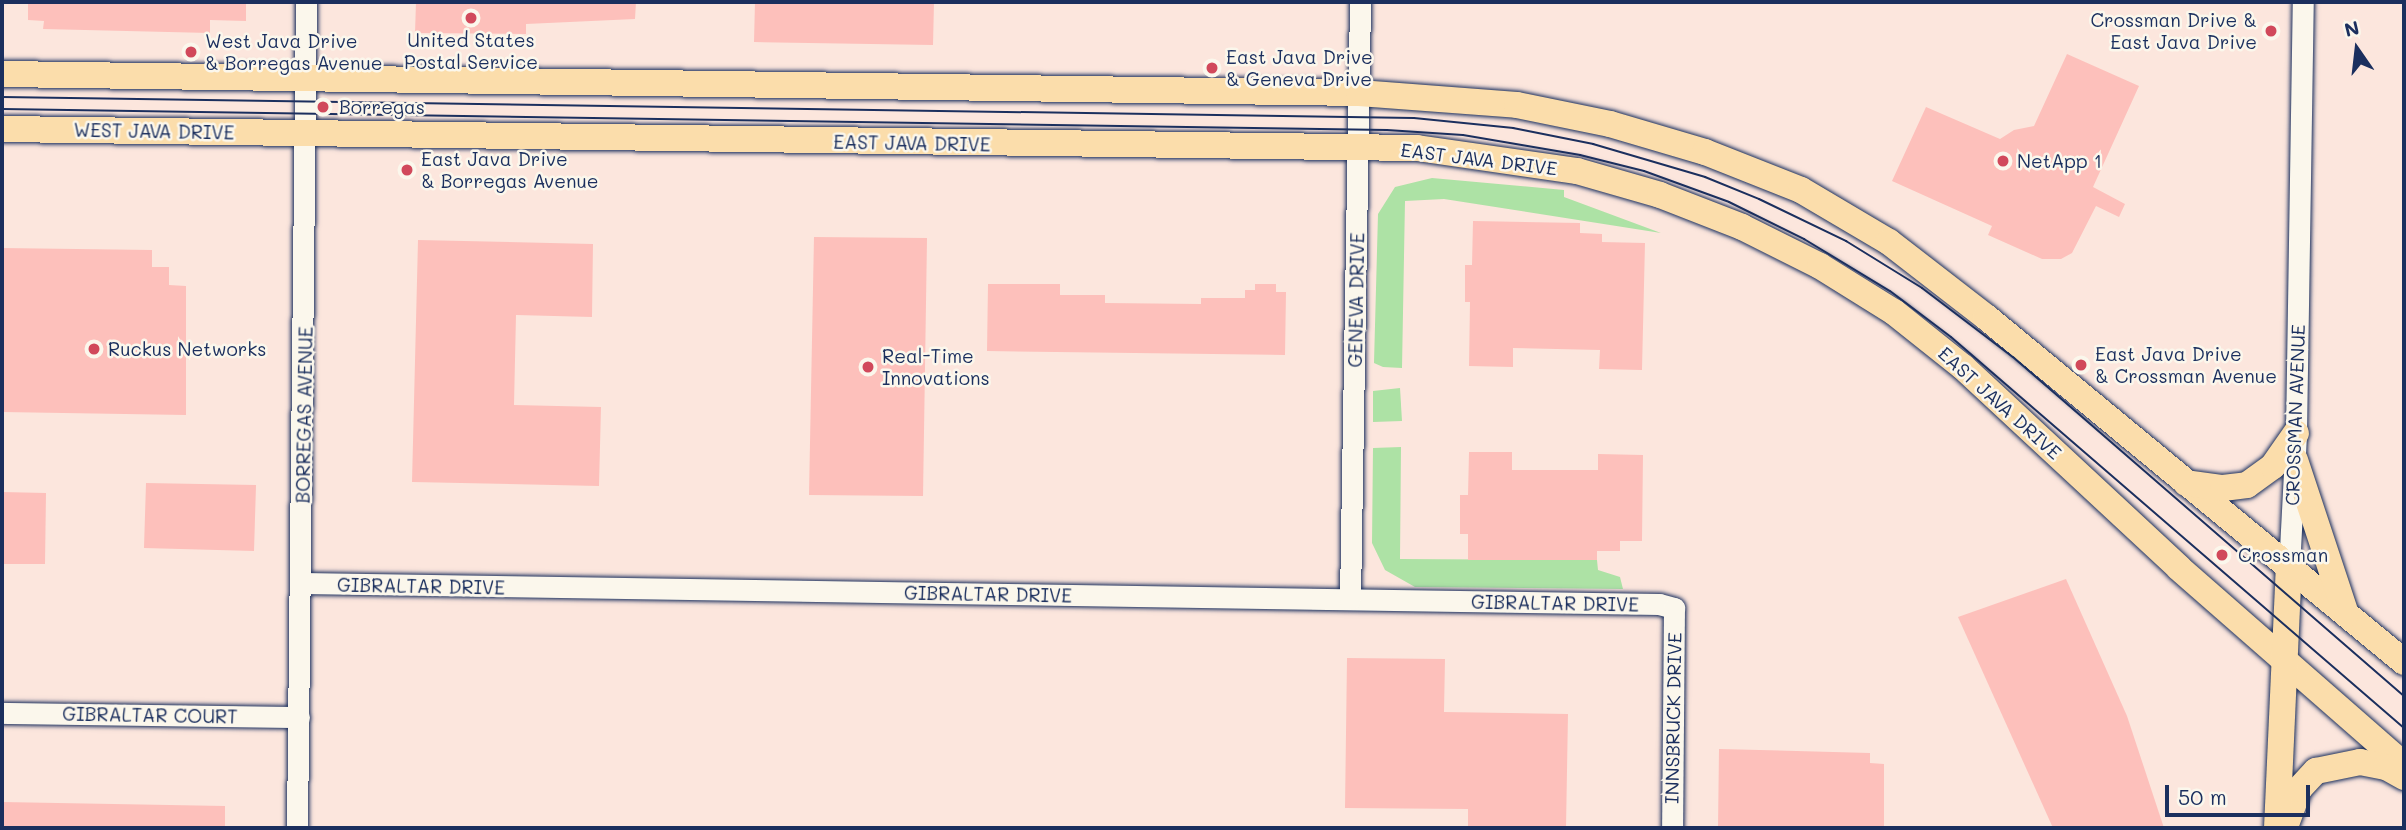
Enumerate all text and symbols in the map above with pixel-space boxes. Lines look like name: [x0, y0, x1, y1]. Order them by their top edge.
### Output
place label: Crossman Drive & East Java Drive: [2091, 9, 2257, 53]
marker: United States Postal Service: [463, 10, 479, 26]
north arrow: [2322, 14, 2392, 84]
text: N: [2342, 14, 2362, 42]
marker: Crossman Drive & East Java Drive: [2263, 23, 2279, 39]
place label: United States Postal Service: [404, 29, 538, 73]
place label: West Java Drive & Borregas Avenue: [205, 30, 383, 74]
marker: West Java Drive & Borregas Avenue: [183, 44, 199, 60]
place label: East Java Drive & Geneva Drive: [1226, 46, 1373, 90]
marker: East Java Drive & Geneva Drive: [1204, 60, 1220, 76]
place label: Borregas: [339, 96, 425, 118]
marker: Borregas: [313, 97, 333, 117]
street label: WEST JAVA DRIVE: [73, 118, 235, 144]
street label: EAST JAVA DRIVE: [833, 130, 991, 156]
street label: EAST JAVA DRIVE: [1400, 138, 1558, 180]
place label: East Java Drive & Borregas Avenue: [421, 148, 599, 192]
place label: NetApp 1: [2017, 150, 2102, 172]
marker: NetApp 1: [1995, 153, 2011, 169]
marker: East Java Drive & Borregas Avenue: [399, 162, 415, 178]
street label: GENEVA DRIVE: [1343, 232, 1369, 368]
street label: CROSSMAN AVENUE: [2280, 324, 2310, 506]
street label: BORREGAS AVENUE: [291, 326, 317, 504]
place label: Ruckus Networks: [108, 338, 267, 360]
marker: Ruckus Networks: [86, 341, 102, 357]
street label: EAST JAVA DRIVE: [1934, 342, 2066, 464]
place label: East Java Drive & Crossman Avenue: [2095, 343, 2277, 387]
place label: Real-Time Innovations: [882, 345, 990, 389]
marker: East Java Drive & Crossman Avenue: [2073, 357, 2089, 373]
marker: Real-Time Innovations: [860, 359, 876, 375]
place label: Crossman: [2238, 544, 2328, 566]
marker: Crossman: [2212, 545, 2232, 565]
street label: GIBRALTAR DRIVE: [337, 573, 505, 599]
street label: GIBRALTAR DRIVE: [904, 581, 1072, 607]
street label: GIBRALTAR DRIVE: [1471, 590, 1639, 616]
street label: INNSBRUCK DRIVE: [1660, 632, 1686, 804]
street label: GIBRALTAR COURT: [62, 702, 238, 728]
scale bar: [2168, 770, 2313, 814]
text: 50 m: [2178, 783, 2227, 810]

